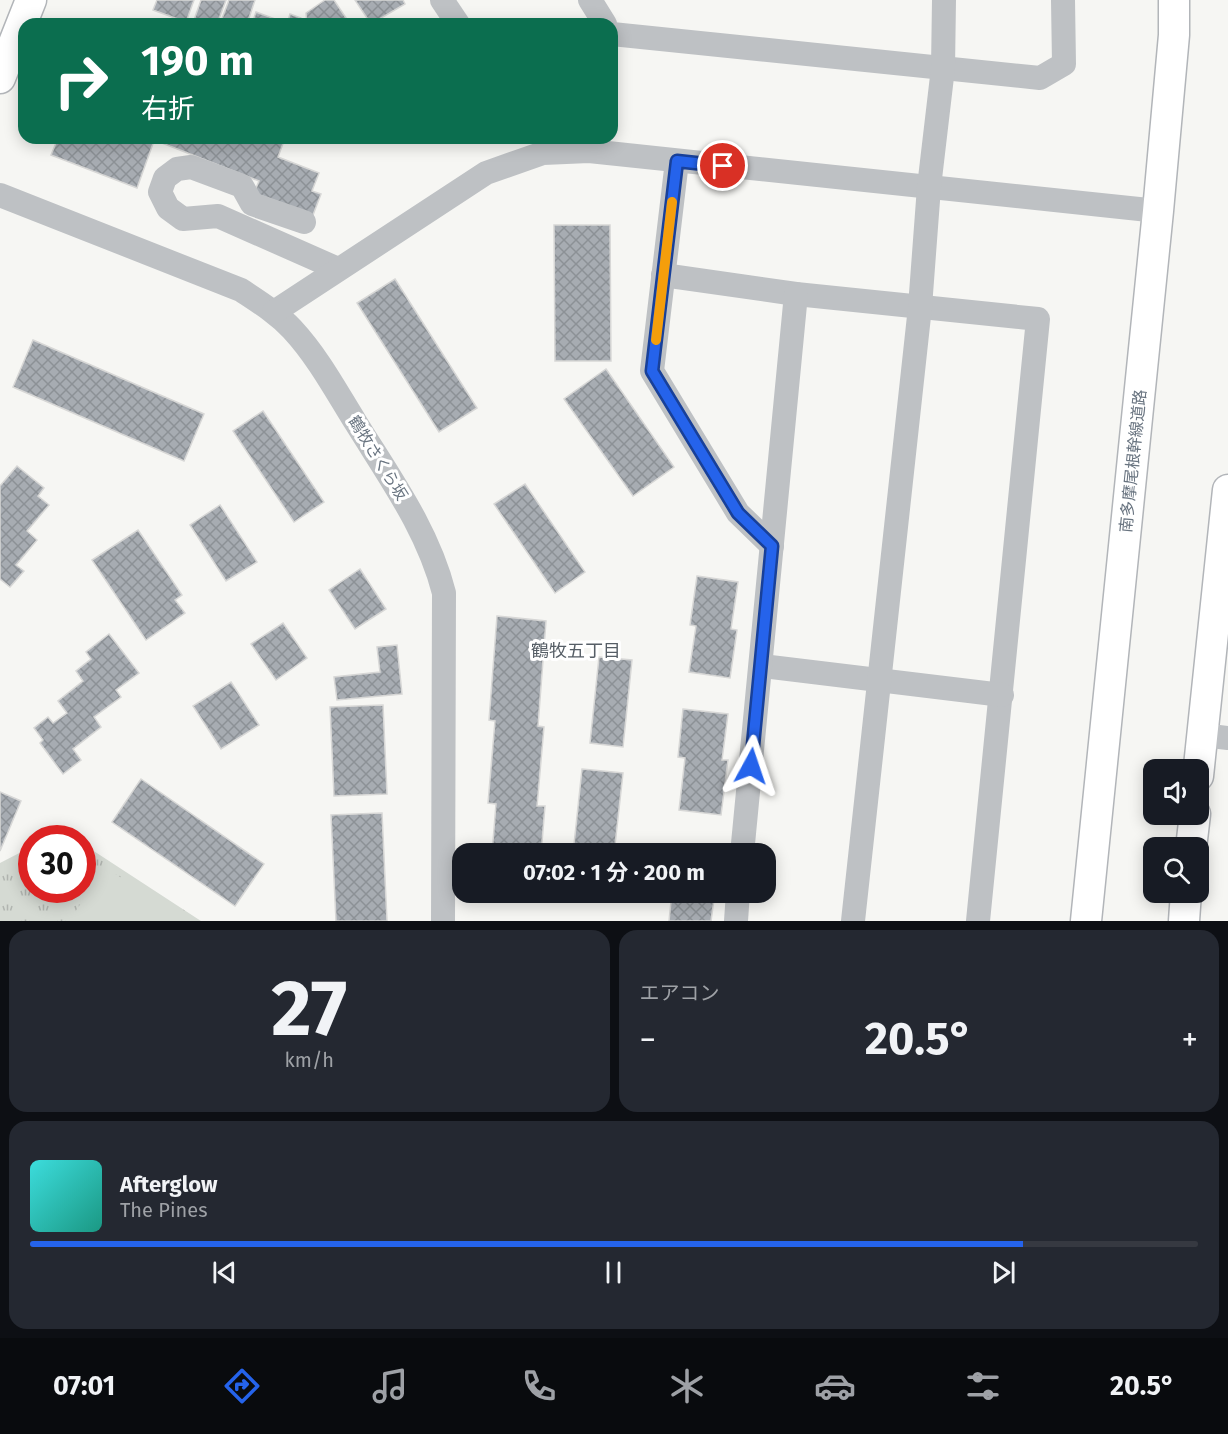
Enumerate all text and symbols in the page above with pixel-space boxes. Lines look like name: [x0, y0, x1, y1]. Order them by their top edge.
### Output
text: 190 m: [141, 36, 254, 86]
icon: right: [42, 42, 120, 120]
text: 右折: [141, 93, 195, 125]
pin: [697, 140, 748, 191]
icon: arrive: [706, 149, 739, 182]
street label: 南多摩尾根幹線道路: [1116, 388, 1150, 534]
street label: 鶴牧さくら坂: [345, 412, 411, 504]
district label: 鶴牧五丁目: [531, 640, 621, 662]
position arrow: [719, 734, 783, 798]
map controls: [1143, 759, 1209, 903]
button: sound: [1143, 759, 1209, 825]
speed limit sign: 30: [18, 825, 96, 903]
button: search: [1143, 837, 1209, 903]
text: 07:02 · 1 分 · 200 m: [523, 859, 705, 886]
text: 27: [271, 962, 347, 1056]
text: エアコン: [640, 981, 720, 1005]
text: 20.5°: [865, 1012, 973, 1066]
text: −: [640, 1020, 656, 1060]
text: +: [1182, 1020, 1198, 1060]
text: km/h: [285, 1048, 334, 1072]
text: Afterglow: [120, 1171, 217, 1198]
text: The Pines: [120, 1198, 207, 1222]
icon: previous: [208, 1256, 241, 1289]
icon: pause: [597, 1256, 630, 1289]
icon: next: [987, 1256, 1020, 1289]
icon: directions: [221, 1365, 263, 1407]
icon: music: [369, 1365, 411, 1407]
icon: phone: [518, 1365, 560, 1407]
icon: climate: [666, 1365, 708, 1407]
icon: car: [814, 1365, 856, 1407]
icon: filters: [962, 1365, 1004, 1407]
text: 07:01: [53, 1370, 115, 1402]
text: 20.5°: [1110, 1370, 1175, 1402]

